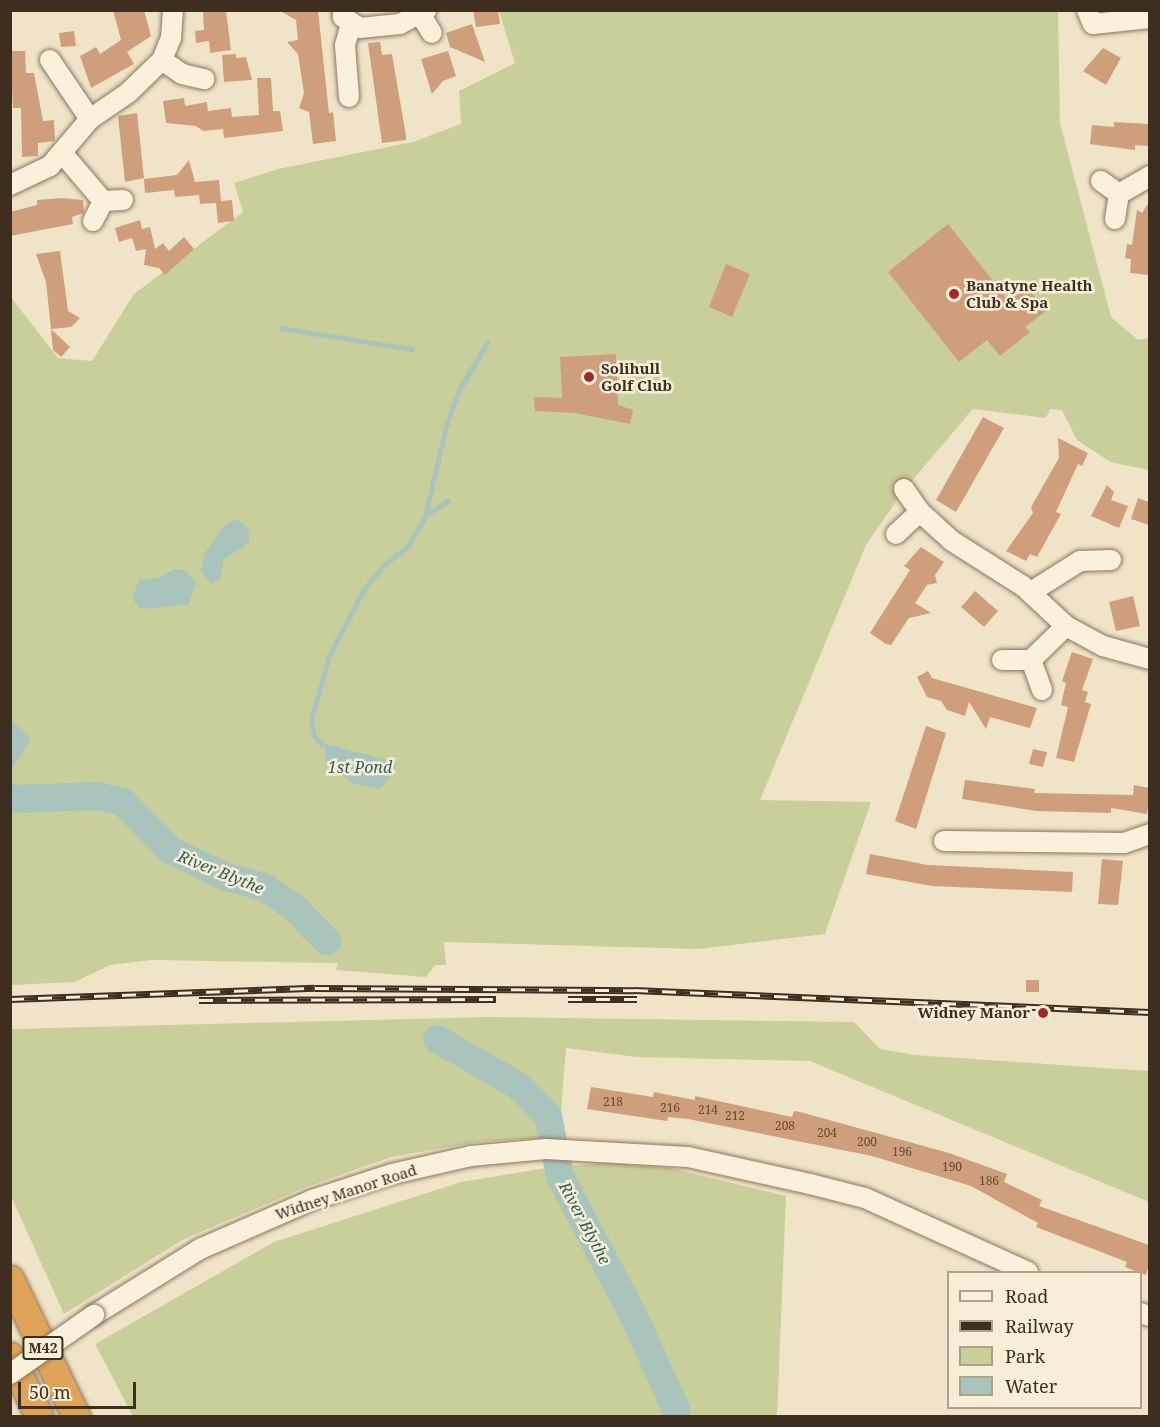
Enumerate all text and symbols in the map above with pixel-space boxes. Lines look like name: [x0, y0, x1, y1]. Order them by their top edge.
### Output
place label: Banatyne Health Club & Spa: [966, 276, 1093, 311]
marker: Banatyne Health Club & Spa: [947, 287, 961, 301]
place label: Solihull Golf Club: [601, 359, 672, 394]
marker: Solihull Golf Club: [582, 370, 596, 384]
water label: 1st Pond: [328, 757, 392, 777]
water label: River Blythe: [175, 846, 267, 898]
place label: Widney Manor: [917, 1004, 1030, 1022]
marker: Widney Manor: [1034, 1004, 1052, 1022]
house number: 218: [603, 1095, 623, 1109]
house number: 216: [660, 1101, 680, 1115]
house number: 214: [698, 1103, 718, 1117]
house number: 212: [725, 1109, 745, 1123]
house number: 208: [775, 1119, 795, 1133]
house number: 204: [817, 1126, 837, 1140]
house number: 200: [857, 1135, 877, 1149]
house number: 196: [892, 1145, 912, 1159]
house number: 190: [942, 1160, 962, 1174]
street label: Widney Manor Road: [273, 1161, 419, 1223]
house number: 186: [979, 1174, 999, 1188]
water label: River Blythe: [555, 1178, 615, 1268]
legend: [947, 1271, 1142, 1409]
text: Road: [1005, 1284, 1048, 1308]
text: Railway: [1005, 1314, 1074, 1338]
road number: M42: [22, 1337, 64, 1359]
text: Park: [1005, 1344, 1045, 1368]
scale bar: [21, 1370, 140, 1408]
text: Water: [1005, 1374, 1057, 1398]
text: 50 m: [29, 1380, 71, 1404]

